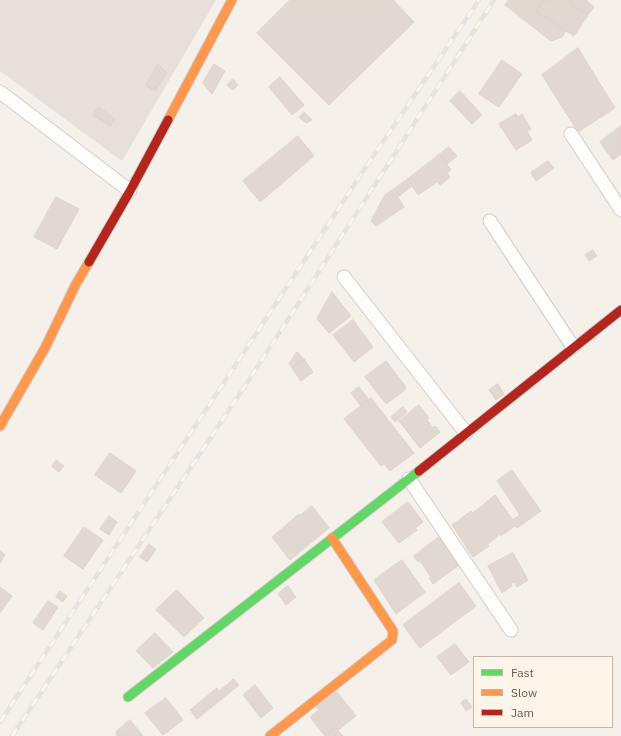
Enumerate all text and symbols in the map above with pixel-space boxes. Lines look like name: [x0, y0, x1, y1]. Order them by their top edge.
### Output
legend: [473, 656, 613, 728]
text: Fast: [511, 665, 534, 680]
text: Slow: [511, 685, 537, 700]
text: Jam: [511, 705, 534, 720]

